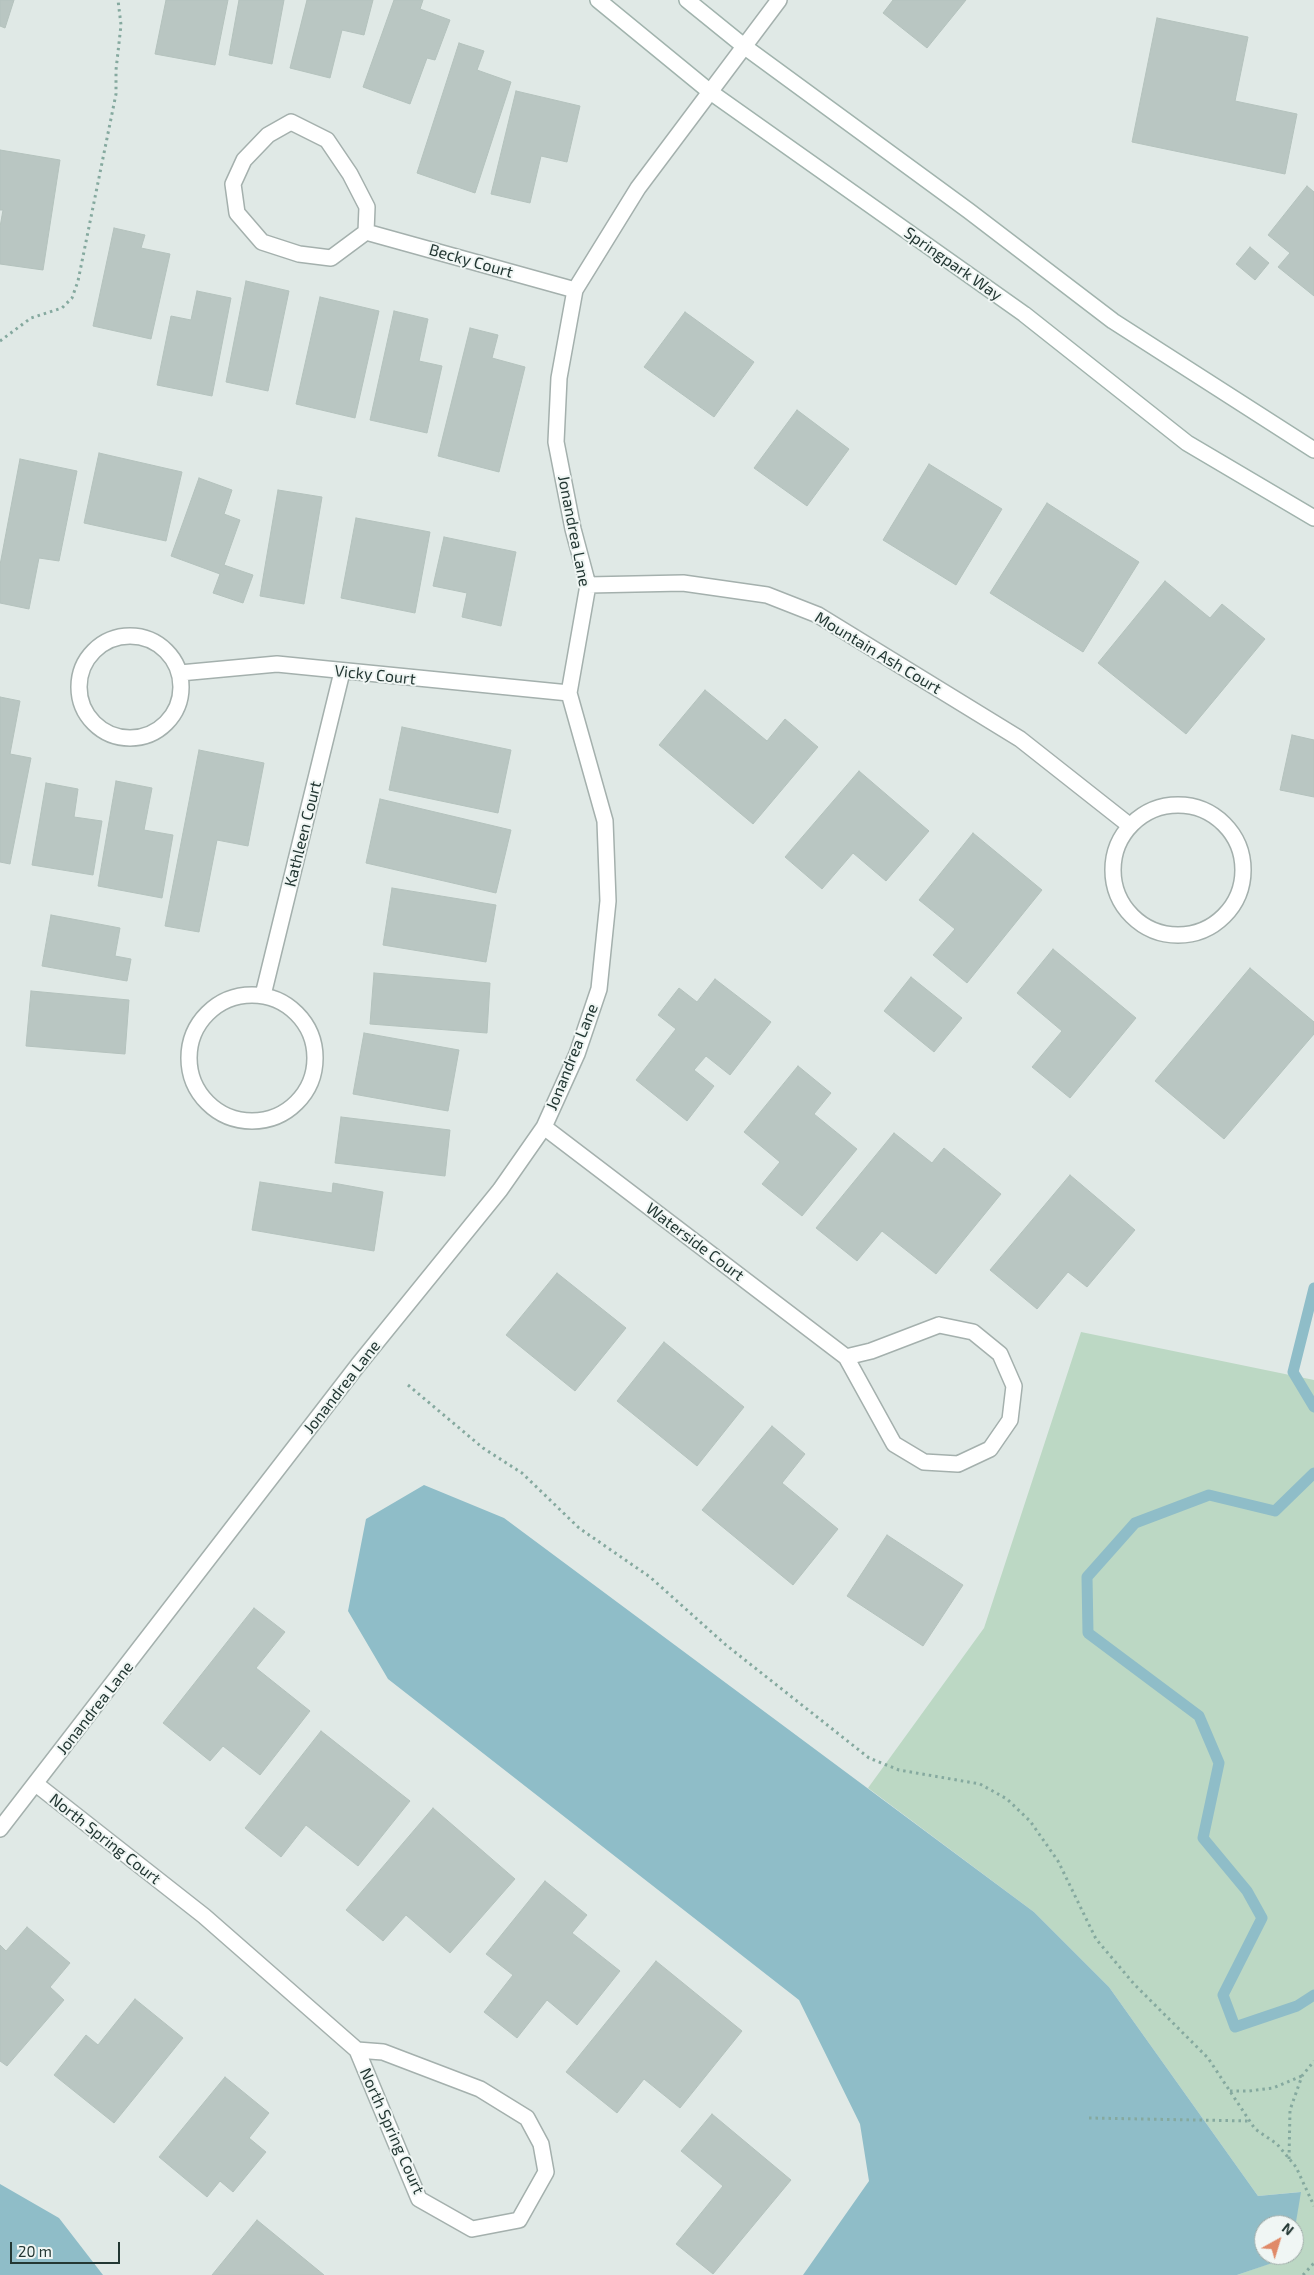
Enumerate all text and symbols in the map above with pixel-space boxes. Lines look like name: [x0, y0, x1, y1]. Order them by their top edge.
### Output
street label: Springpark Way: [900, 223, 1006, 305]
street label: Becky Court: [427, 240, 515, 282]
street label: Jonandrea Lane: [554, 474, 594, 588]
street label: Mountain Ash Court: [811, 608, 945, 698]
street label: Vicky Court: [333, 661, 417, 689]
street label: Kathleen Court: [281, 779, 325, 889]
street label: Jonandrea Lane: [542, 1001, 602, 1113]
street label: Waterside Court: [642, 1199, 748, 1285]
street label: Jonandrea Lane: [300, 1337, 384, 1437]
street label: Jonandrea Lane: [53, 1658, 137, 1758]
street label: North Spring Court: [45, 1790, 165, 1888]
street label: North Spring Court: [356, 2065, 428, 2197]
north arrow: [1254, 2215, 1304, 2265]
text: N: [1279, 2219, 1297, 2239]
scale bar: [12, 2232, 122, 2264]
text: 20 m: [18, 2242, 52, 2260]

